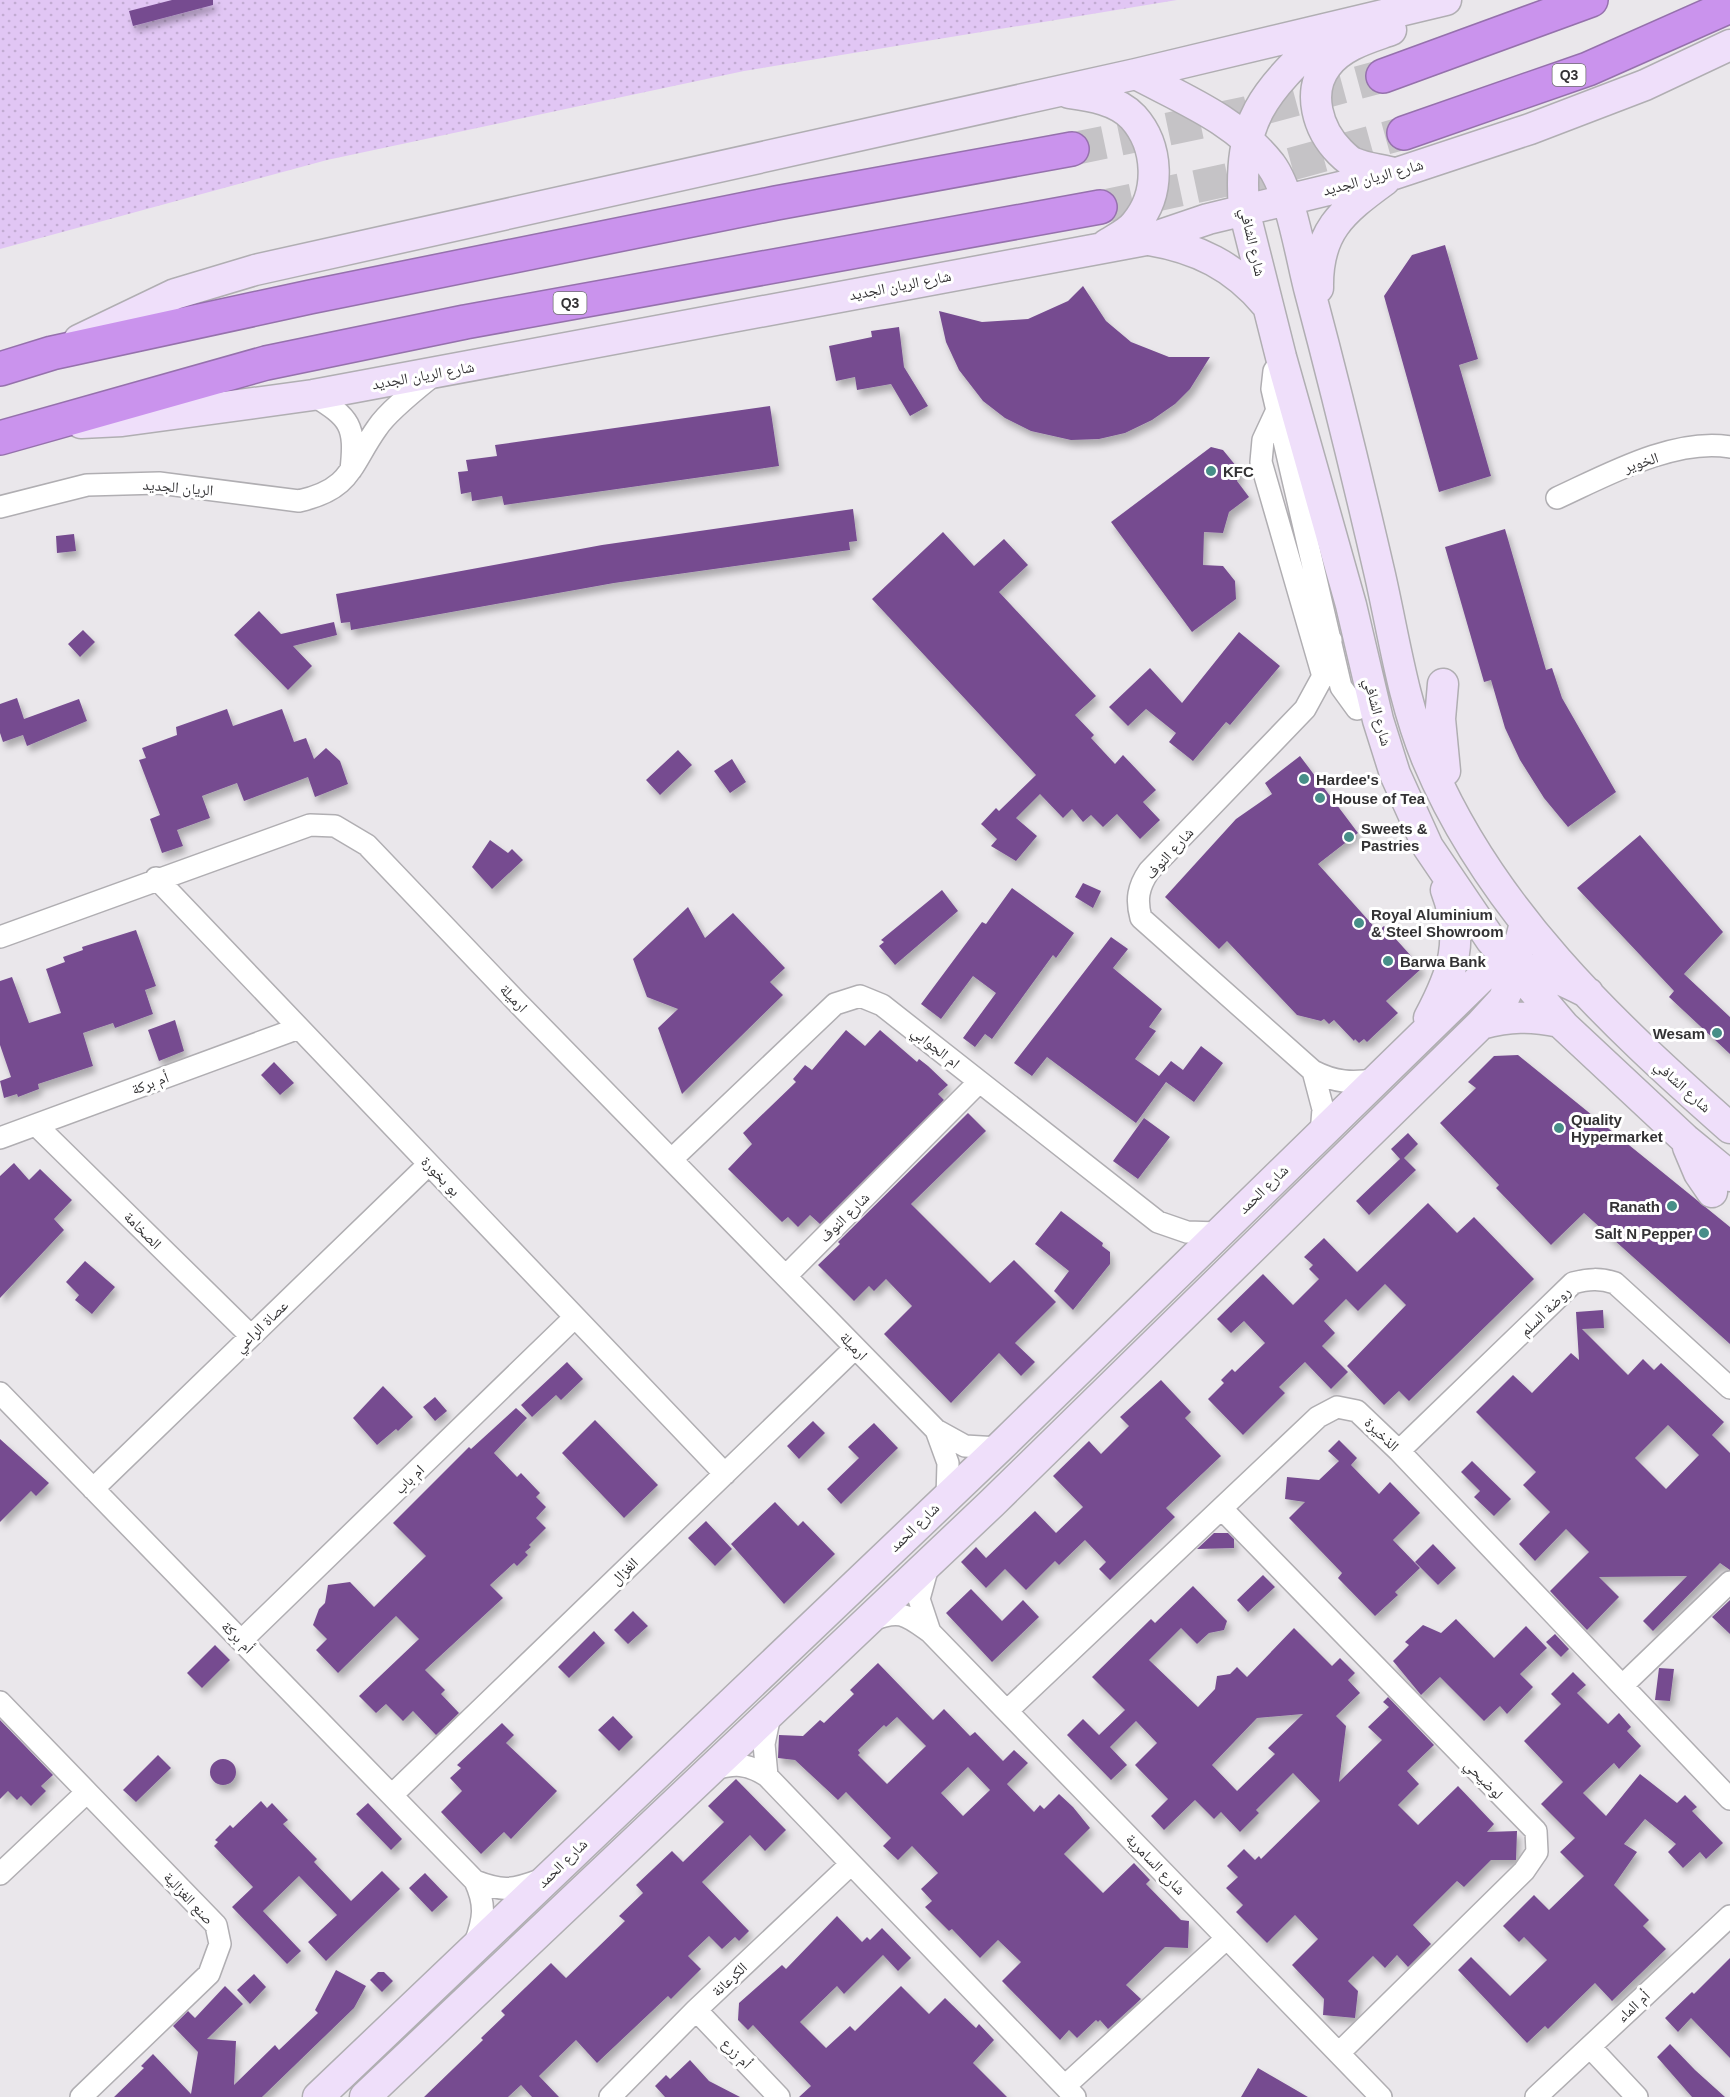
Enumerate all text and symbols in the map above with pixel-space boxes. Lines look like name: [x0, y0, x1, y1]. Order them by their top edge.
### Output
road number: Q3: [1552, 64, 1586, 86]
street label: شارع الريان الجديد: [1321, 155, 1426, 201]
street label: شارع الشافي: [1233, 206, 1269, 279]
street label: شارع الريان الجديد: [848, 267, 953, 305]
road number: Q3: [554, 292, 586, 314]
street label: شارع الريان الجديد: [371, 358, 476, 394]
street label: الخوير: [1621, 449, 1661, 477]
place label: KFC: [1223, 463, 1254, 480]
marker: KFC: [1204, 464, 1218, 478]
street label: الريان الجديد: [142, 475, 214, 501]
street label: شارع الشافي: [1357, 676, 1395, 749]
place label: Hardee's: [1316, 771, 1379, 788]
marker: Hardee's: [1297, 772, 1311, 786]
place label: House of Tea: [1332, 790, 1426, 807]
marker: House of Tea: [1313, 791, 1327, 805]
place label: Sweets & Pastries: [1361, 820, 1428, 854]
street label: شارع النوف: [1141, 824, 1198, 884]
marker: Sweets & Pastries: [1342, 830, 1356, 844]
place label: Royal Aluminium & Steel Showroom: [1371, 906, 1504, 940]
marker: Royal Aluminium & Steel Showroom: [1352, 916, 1366, 930]
place label: Barwa Bank: [1400, 953, 1487, 970]
marker: Barwa Bank: [1381, 954, 1395, 968]
street label: ارميلة: [496, 981, 531, 1016]
street label: ام الجوابي: [906, 1023, 963, 1074]
place label: Wesam: [1653, 1025, 1705, 1042]
marker: Wesam: [1710, 1026, 1724, 1040]
street label: شارع الشافي: [1649, 1056, 1715, 1119]
street label: أم بركة: [129, 1068, 172, 1099]
place label: Quality Hypermarket: [1571, 1111, 1663, 1145]
marker: Quality Hypermarket: [1552, 1121, 1566, 1135]
street label: بو بخورة: [417, 1153, 464, 1200]
street label: شارع الحمد: [1235, 1161, 1293, 1218]
street label: شارع النوف: [816, 1188, 874, 1247]
place label: Ranath: [1609, 1198, 1660, 1215]
marker: Ranath: [1665, 1199, 1679, 1213]
street label: الصخامة: [121, 1208, 165, 1252]
place label: Salt N Pepper: [1594, 1225, 1692, 1242]
marker: Salt N Pepper: [1697, 1226, 1711, 1240]
street label: روضة السلم: [1516, 1283, 1575, 1341]
street label: عصاة الراعي: [231, 1296, 294, 1358]
street label: ارميلة: [836, 1329, 871, 1364]
street label: الذخيرة: [1361, 1414, 1403, 1455]
street label: ام باب: [391, 1461, 429, 1499]
street label: شارع الحمد: [886, 1499, 944, 1556]
street label: الغزال: [607, 1554, 643, 1589]
street label: أم بركة: [217, 1617, 258, 1658]
street label: لوضيحي: [1459, 1756, 1507, 1805]
street label: شارع السامرية: [1121, 1830, 1189, 1899]
street label: شارع الحمد: [534, 1835, 592, 1892]
street label: صنع الغزالية: [159, 1868, 218, 1929]
street label: الكرعانة: [708, 1958, 751, 2000]
street label: أم الماء: [1613, 1987, 1654, 2027]
street label: أم زرع: [717, 2034, 756, 2073]

